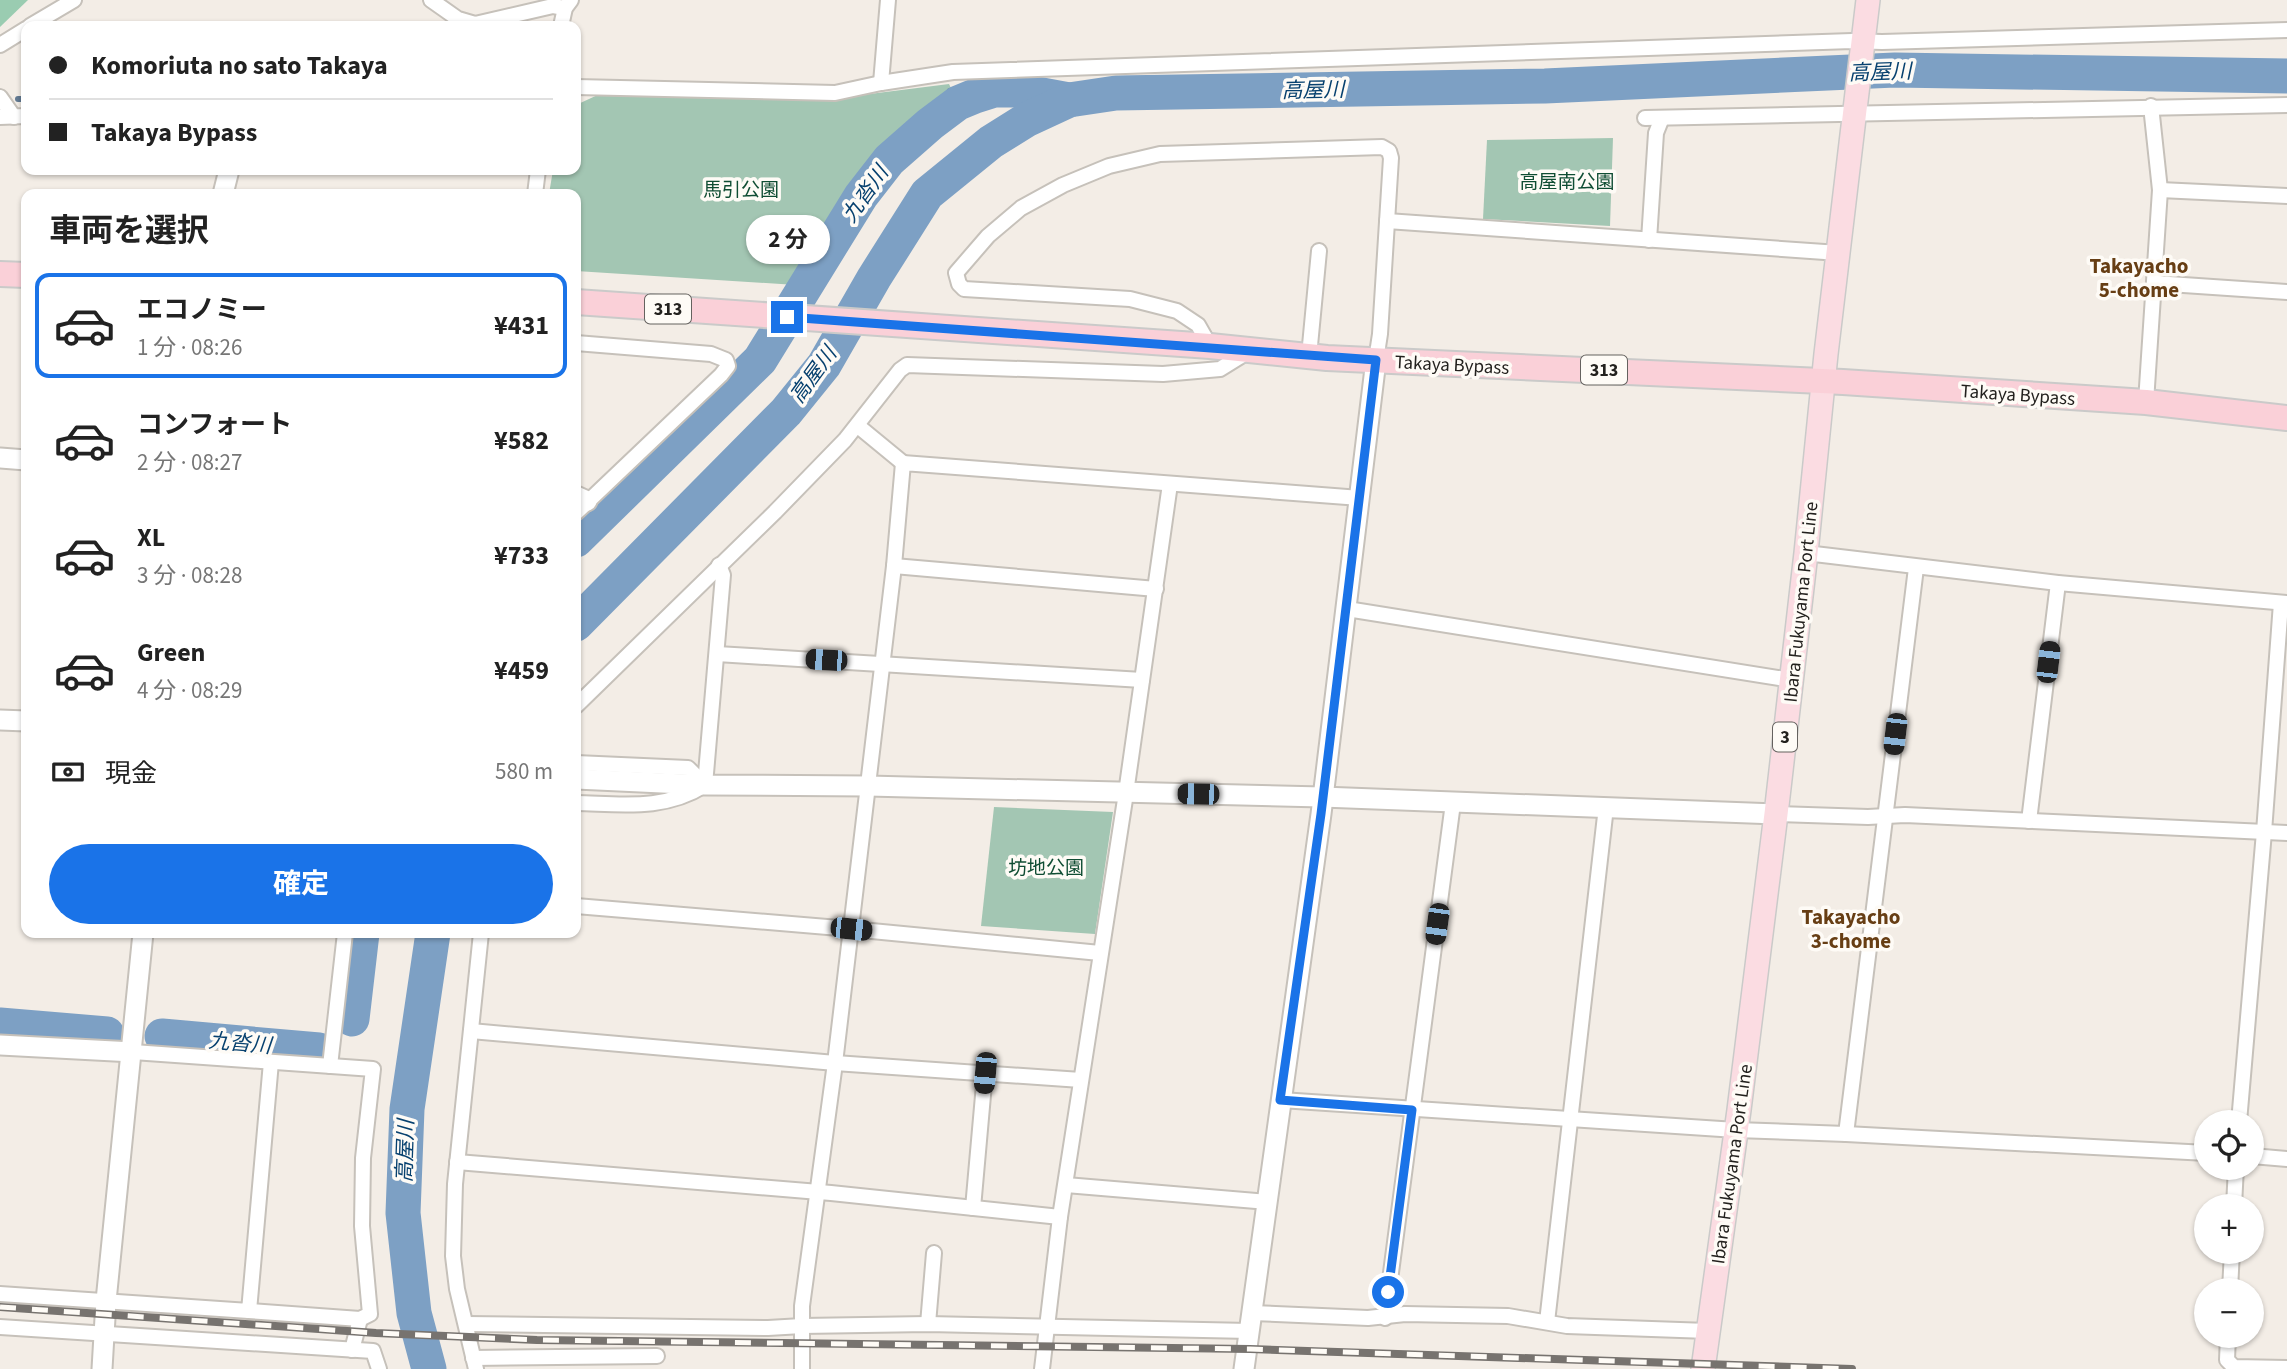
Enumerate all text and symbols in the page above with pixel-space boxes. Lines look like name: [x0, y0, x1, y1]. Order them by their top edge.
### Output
text: Komoriuta no sato Takaya: [91, 47, 388, 84]
water label: 高屋川: [1848, 56, 1914, 88]
water label: 高屋川: [1281, 74, 1347, 106]
text: Takaya Bypass: [91, 114, 257, 151]
water label: 九沓川: [835, 158, 897, 228]
park label: 高屋南公園: [1519, 169, 1615, 196]
park label: 馬引公園: [703, 177, 779, 204]
text: 車両を選択: [49, 208, 209, 254]
callout: 2 分: [745, 216, 829, 264]
text: 2 分: [768, 223, 808, 256]
district label: Takayacho 5-chome: [2090, 251, 2188, 305]
text: エコノミー: [137, 291, 267, 328]
icon: car: [53, 294, 116, 357]
road number: 313: [645, 295, 691, 324]
route end: [771, 301, 803, 333]
text: ¥431: [494, 307, 549, 344]
text: 1 分 · 08:26: [137, 331, 242, 364]
water label: 高屋川: [782, 339, 845, 409]
street label: Takaya Bypass: [1394, 349, 1510, 382]
road number: 313: [1581, 356, 1627, 384]
street label: Takaya Bypass: [1960, 378, 2076, 413]
text: コンフォート: [137, 406, 292, 443]
icon: car: [53, 409, 116, 472]
text: ¥582: [494, 422, 549, 459]
text: 2 分 · 08:27: [137, 446, 242, 479]
street label: Ibara Fukuyama Port Line: [1778, 501, 1825, 704]
text: XL: [137, 519, 165, 556]
icon: car: [53, 524, 116, 587]
text: ¥733: [494, 537, 549, 574]
text: 3 分 · 08:28: [137, 559, 242, 592]
text: Green: [137, 634, 205, 671]
icon: car: [53, 639, 116, 702]
car: [2036, 640, 2061, 684]
car: [805, 648, 848, 672]
text: ¥459: [494, 652, 549, 689]
text: 4 分 · 08:29: [137, 674, 242, 707]
car: [1883, 712, 1908, 756]
road number: 3: [1773, 722, 1797, 752]
icon: cash: [49, 753, 87, 791]
text: 現金: [105, 755, 157, 792]
text: 580 m: [495, 755, 553, 788]
car: [1177, 783, 1220, 805]
button: 確定: [49, 844, 553, 924]
park label: 坊地公園: [1008, 855, 1084, 882]
car: [1424, 902, 1451, 946]
district label: Takayacho 3-chome: [1802, 902, 1900, 956]
car: [830, 916, 873, 942]
water label: 九沓川: [207, 1025, 275, 1061]
car: [973, 1051, 998, 1095]
street label: Ibara Fukuyama Port Line: [1705, 1063, 1760, 1266]
map controls: [2194, 1110, 2264, 1348]
button: locate: [2194, 1110, 2264, 1180]
water label: 高屋川: [389, 1117, 421, 1183]
button: +: [2194, 1194, 2264, 1264]
route start: [1372, 1276, 1404, 1308]
button: −: [2194, 1278, 2264, 1348]

